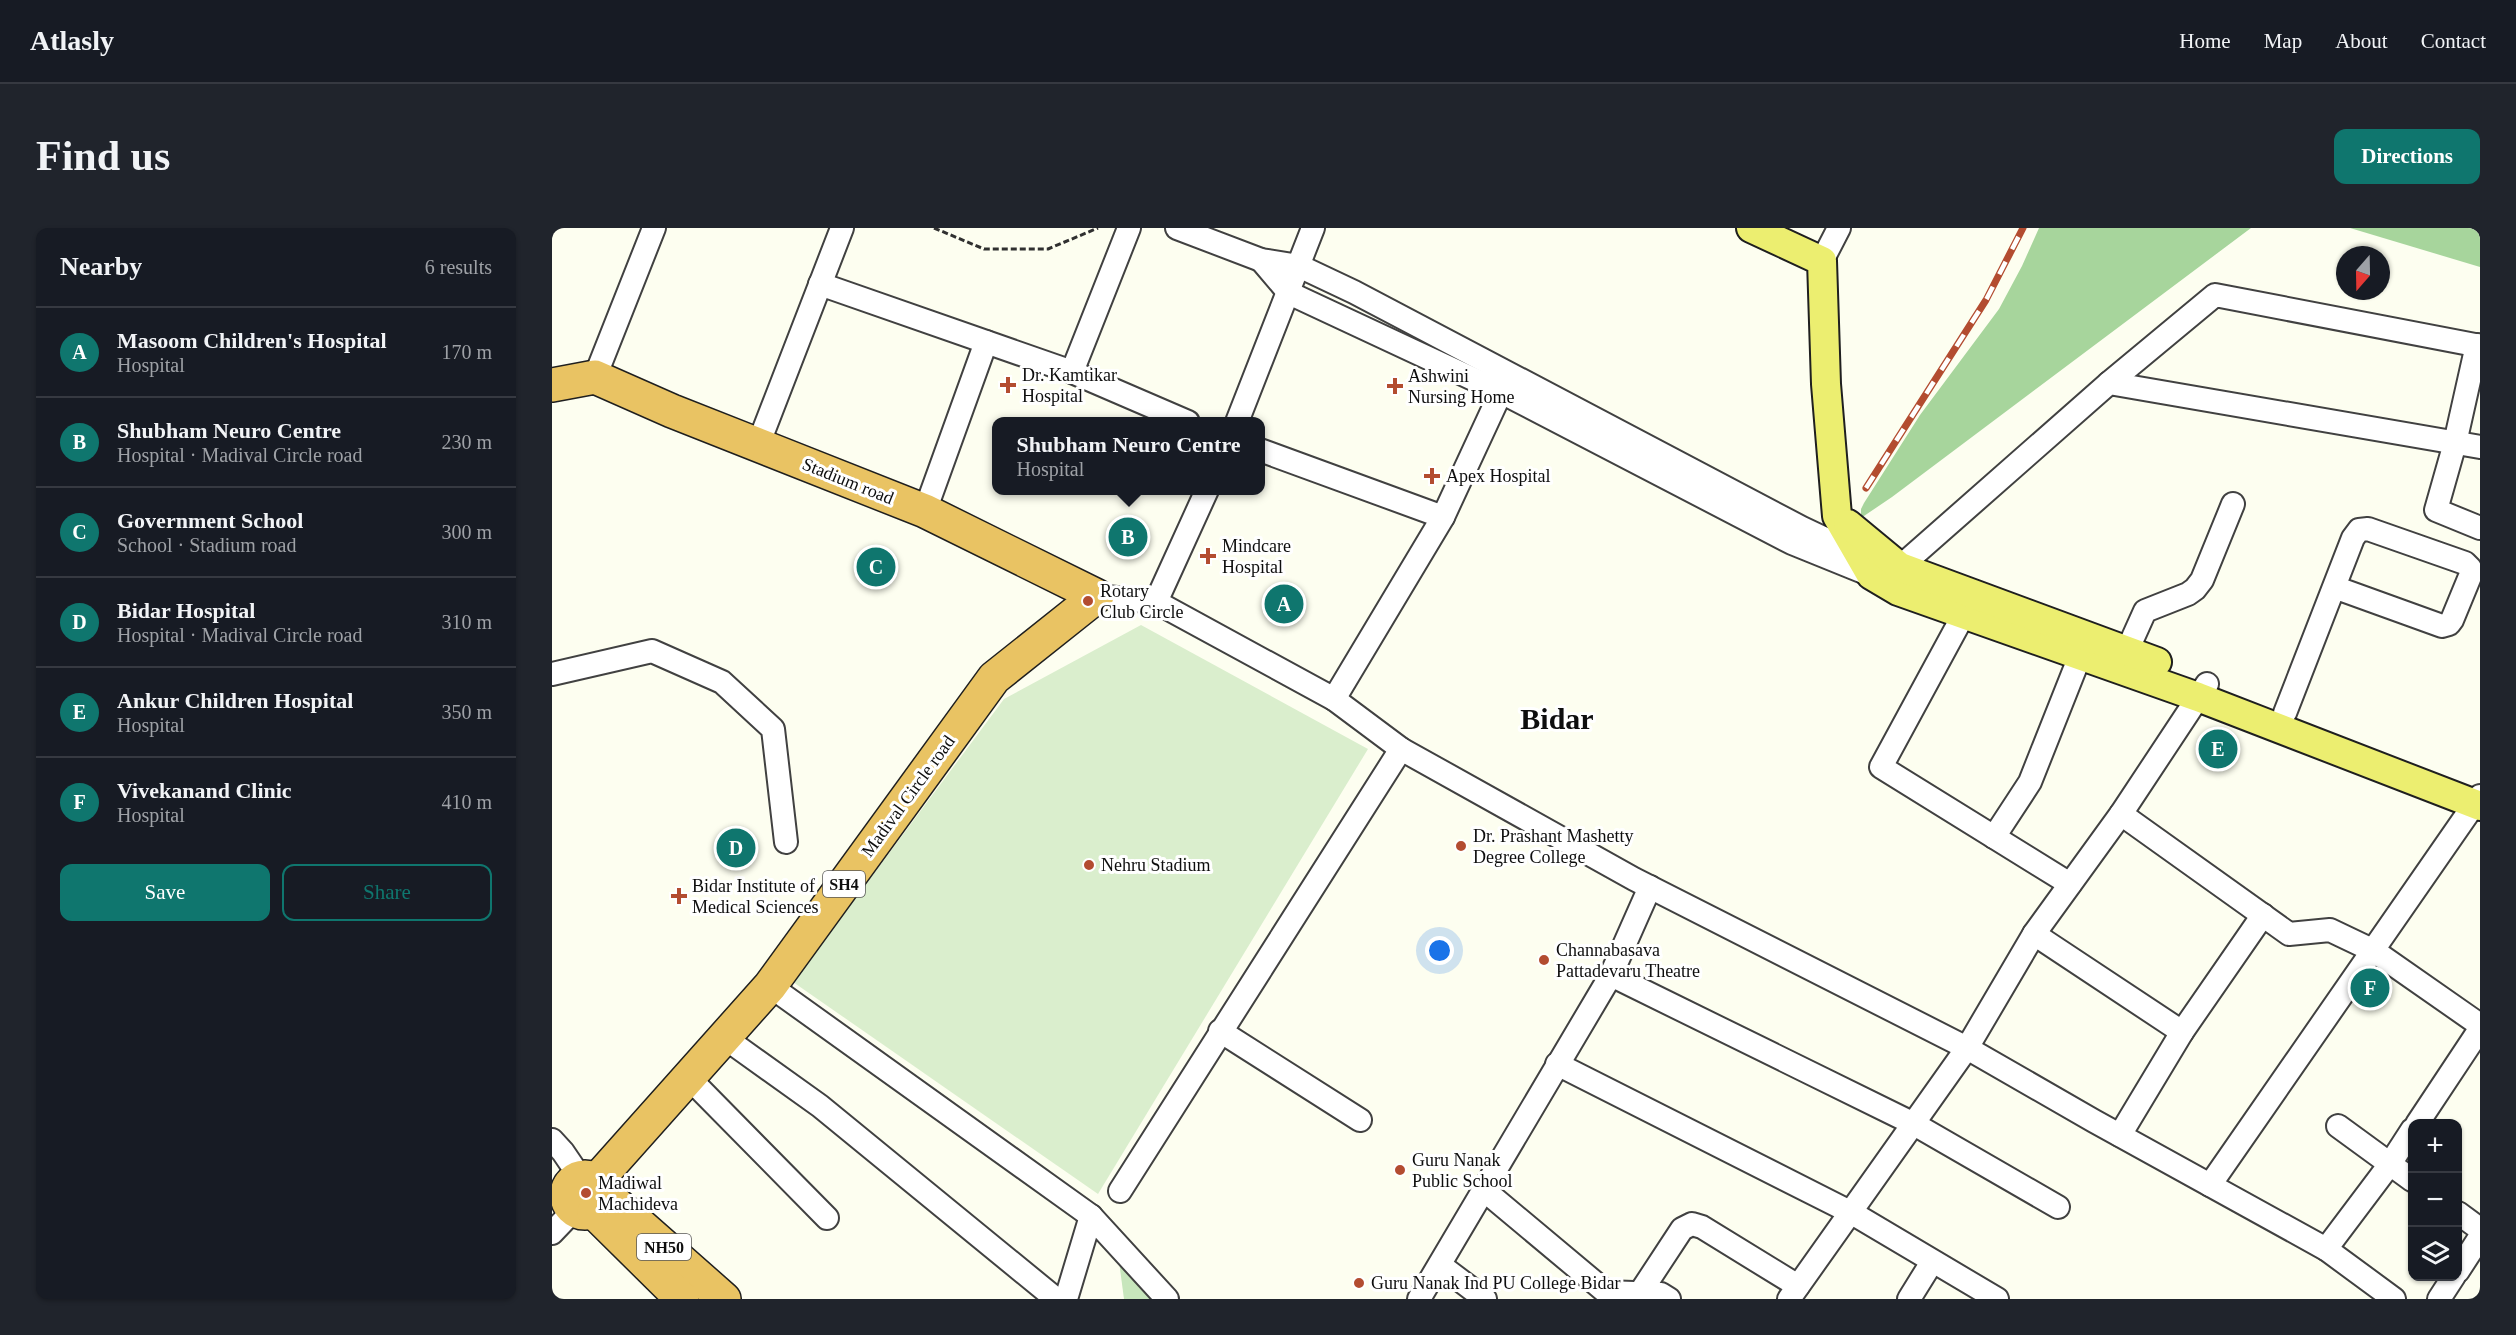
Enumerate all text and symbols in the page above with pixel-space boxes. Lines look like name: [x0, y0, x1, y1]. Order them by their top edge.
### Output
text: Atlasly: [30, 25, 114, 56]
text: Home: [2179, 29, 2231, 53]
text: Map: [2264, 29, 2302, 53]
text: About: [2335, 29, 2388, 53]
text: Contact: [2421, 29, 2486, 53]
button: Directions: [2334, 129, 2480, 184]
text: Find us: [36, 133, 170, 179]
north arrow: [2336, 246, 2390, 300]
text: Nearby: [60, 252, 142, 281]
text: 6 results: [425, 256, 492, 278]
text: Masoom Children's Hospital: [117, 328, 387, 353]
text: A: [72, 341, 87, 363]
text: 170 m: [441, 341, 492, 363]
text: Hospital: [117, 354, 185, 376]
place label: Dr. Kamtikar Hospital: [1022, 365, 1117, 406]
place label: Ashwini Nursing Home: [1408, 366, 1515, 407]
marker: Dr. Kamtikar Hospital: [999, 376, 1017, 394]
marker: Ashwini Nursing Home: [1386, 377, 1404, 395]
popup: [992, 417, 1265, 495]
text: Shubham Neuro Centre: [117, 418, 341, 443]
text: B: [73, 431, 86, 453]
text: 230 m: [441, 431, 492, 453]
text: Shubham Neuro Centre: [1016, 432, 1241, 457]
text: Hospital · Madival Circle road: [117, 444, 363, 466]
street label: Stadium road: [800, 454, 896, 508]
text: Hospital: [1016, 458, 1084, 480]
place label: Apex Hospital: [1446, 466, 1550, 486]
marker: Apex Hospital: [1423, 467, 1441, 485]
text: Government School: [117, 508, 303, 533]
pin: B: [1108, 514, 1148, 560]
text: C: [72, 521, 87, 543]
text: 300 m: [441, 521, 492, 543]
text: School · Stadium road: [117, 534, 296, 556]
place label: Mindcare Hospital: [1222, 536, 1291, 577]
pin: C: [856, 544, 896, 590]
marker: Mindcare Hospital: [1199, 547, 1217, 565]
place label: Rotary Club Circle: [1100, 581, 1184, 622]
pin: A: [1264, 582, 1304, 626]
marker: Rotary Club Circle: [1081, 594, 1095, 608]
text: Bidar Hospital: [117, 598, 255, 623]
text: D: [72, 611, 87, 633]
text: 310 m: [441, 611, 492, 633]
text: Hospital · Madival Circle road: [117, 624, 363, 646]
text: Ankur Children Hospital: [117, 688, 353, 713]
text: E: [73, 701, 86, 723]
text: 350 m: [441, 701, 492, 723]
district label: Bidar: [1520, 702, 1594, 735]
text: Hospital: [117, 714, 185, 736]
pin: E: [2198, 726, 2238, 772]
street label: Madival Circle road: [857, 731, 959, 861]
text: Vivekanand Clinic: [117, 778, 292, 803]
text: F: [73, 791, 86, 813]
text: 410 m: [441, 791, 492, 813]
text: Hospital: [117, 804, 185, 826]
pin: D: [716, 826, 756, 870]
place label: Dr. Prashant Mashetty Degree College: [1473, 826, 1633, 867]
marker: Dr. Prashant Mashetty Degree College: [1454, 839, 1468, 853]
place label: Nehru Stadium: [1101, 855, 1211, 875]
marker: Nehru Stadium: [1082, 858, 1096, 872]
button: Save: [60, 864, 270, 921]
button: Share: [282, 864, 492, 921]
road number: SH4: [823, 871, 865, 897]
place label: Bidar Institute of Medical Sciences: [692, 876, 818, 917]
marker: Bidar Institute of Medical Sciences: [670, 887, 688, 905]
your location: [1425, 936, 1454, 965]
place label: Channabasava Pattadevaru Theatre: [1556, 940, 1700, 981]
marker: Channabasava Pattadevaru Theatre: [1537, 953, 1551, 967]
pin: F: [2350, 966, 2390, 1011]
map controls: [2408, 1119, 2462, 1281]
button: +: [2408, 1119, 2462, 1173]
place label: Guru Nanak Public School: [1412, 1150, 1513, 1191]
marker: Guru Nanak Public School: [1393, 1163, 1407, 1177]
place label: Madiwal Machideva: [598, 1173, 678, 1214]
button: −: [2408, 1173, 2462, 1227]
marker: Madiwal Machideva: [579, 1186, 593, 1200]
button: layers: [2408, 1227, 2462, 1281]
road number: NH50: [637, 1234, 691, 1260]
place label: Guru Nanak Ind PU College Bidar: [1371, 1273, 1620, 1293]
marker: Guru Nanak Ind PU College Bidar: [1352, 1276, 1366, 1290]

